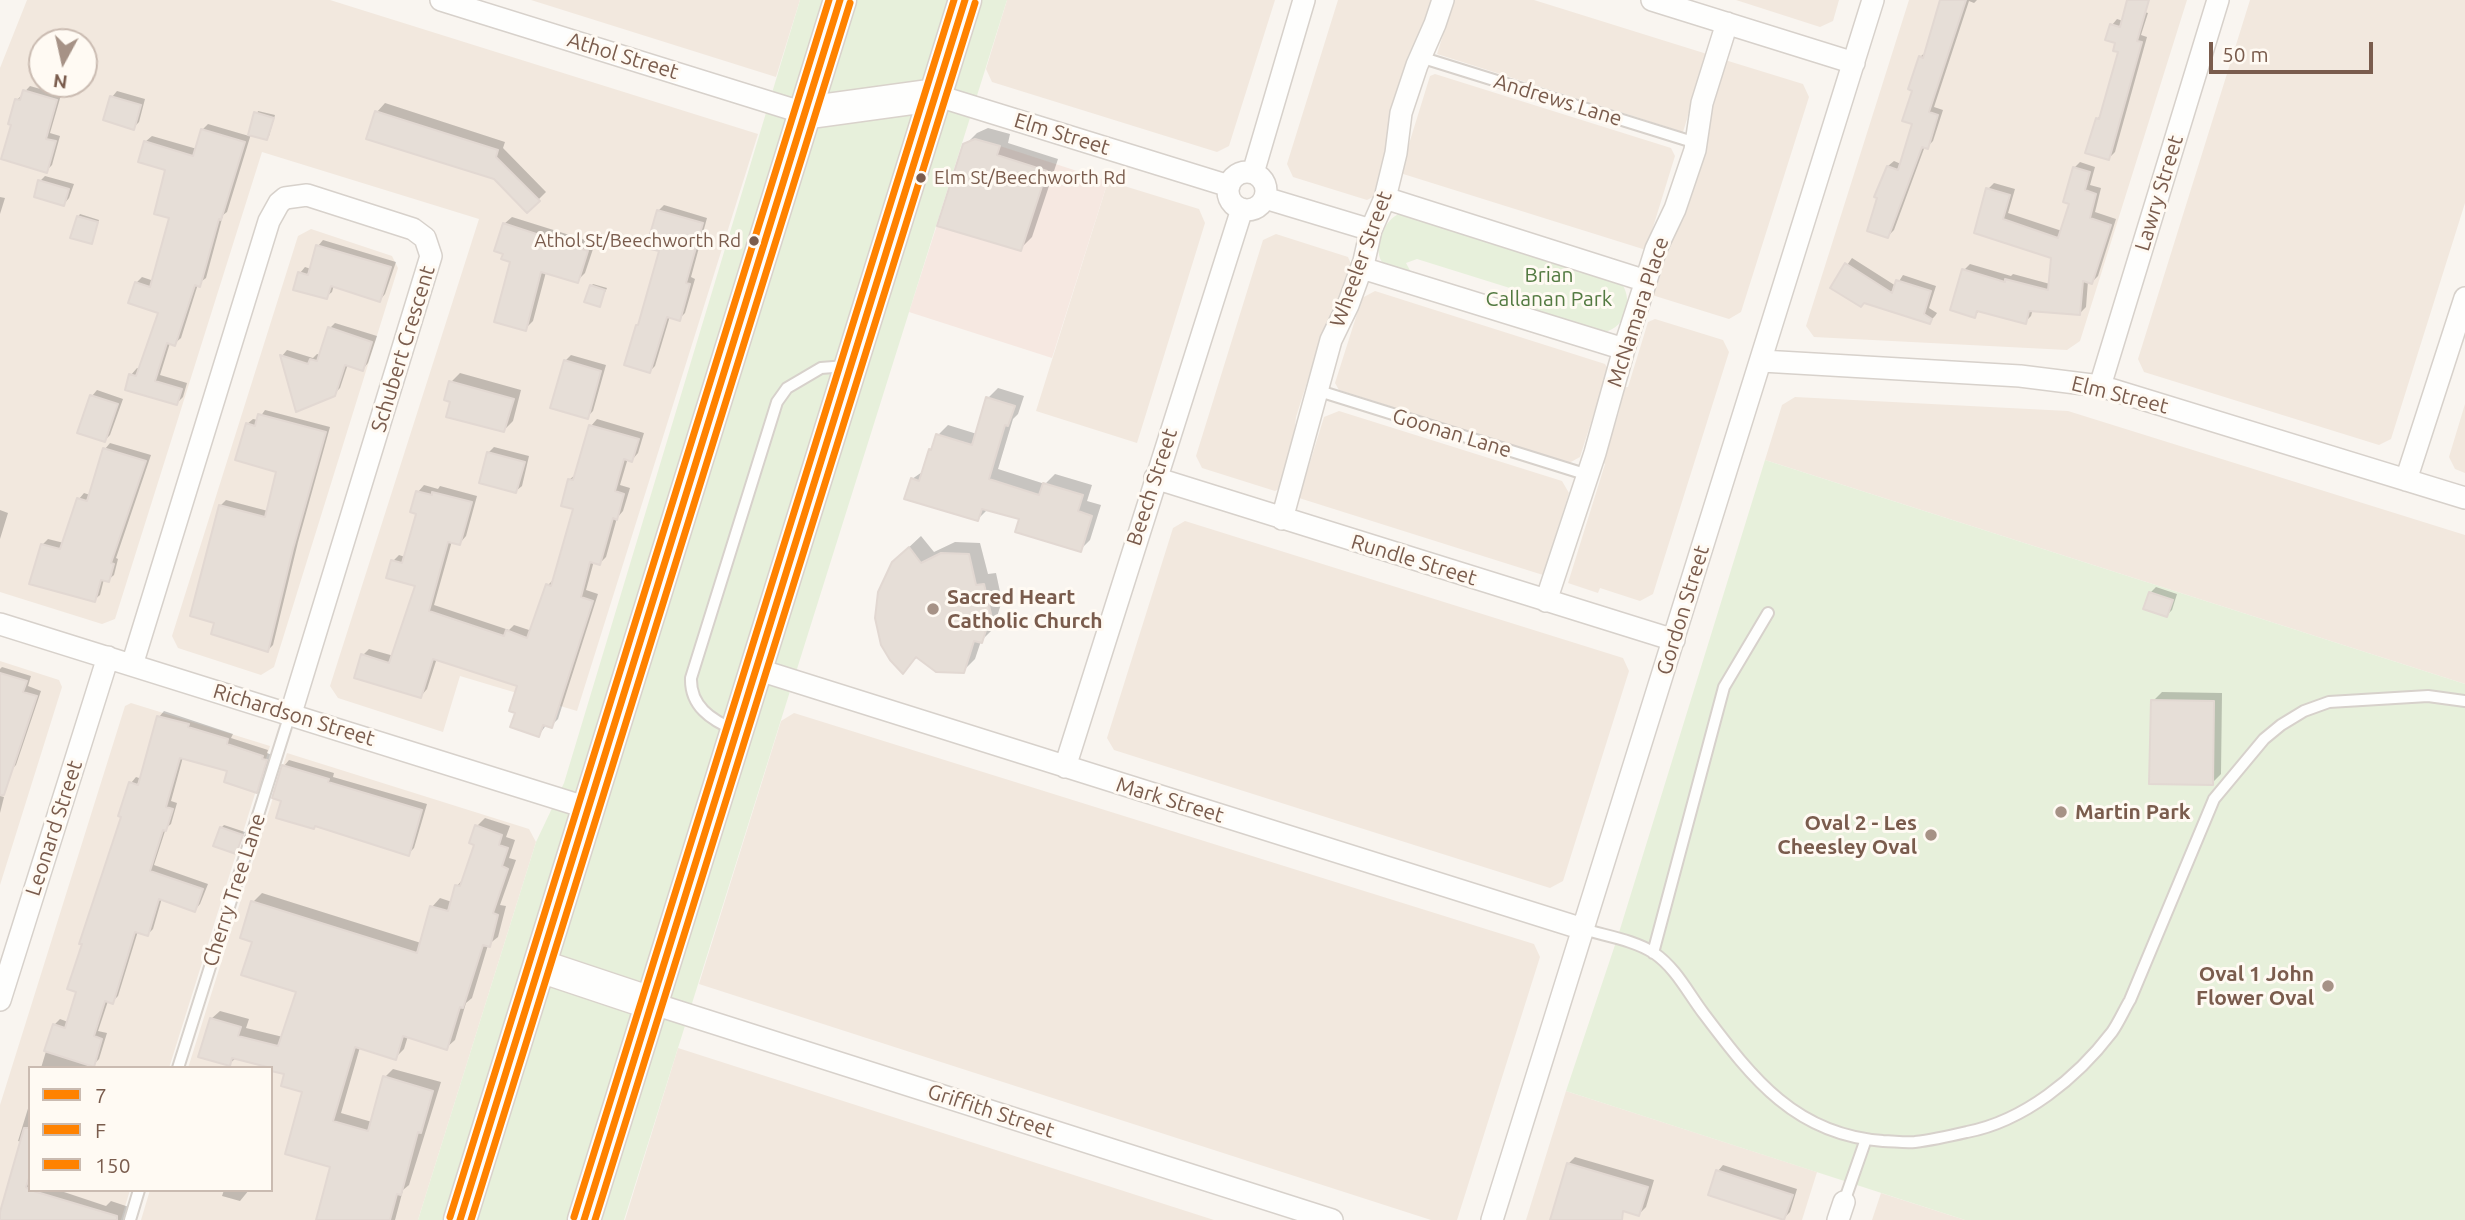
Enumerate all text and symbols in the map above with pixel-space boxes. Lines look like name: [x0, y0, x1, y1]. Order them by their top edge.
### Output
street label: Athol Street: [564, 27, 682, 85]
north arrow: [28, 28, 98, 98]
scale bar: [2213, 28, 2378, 72]
text: 50 m: [2222, 42, 2269, 66]
street label: Andrews Lane: [1491, 69, 1625, 131]
text: N: [52, 70, 69, 94]
street label: Elm Street: [1011, 108, 1113, 160]
street label: Lawry Street: [2129, 132, 2189, 254]
place label: Elm St/Beechworth Rd: [934, 167, 1126, 189]
marker: Elm St/Beechworth Rd: [914, 171, 928, 185]
street label: Wheeler Street: [1325, 187, 1397, 331]
place label: Athol St/Beechworth Rd: [534, 230, 741, 252]
marker: Athol St/Beechworth Rd: [747, 234, 761, 248]
street label: McNamara Place: [1602, 234, 1674, 390]
park label: Brian Callanan Park: [1486, 262, 1612, 312]
street label: Schubert Crescent: [366, 263, 440, 435]
street label: Elm Street: [2069, 371, 2171, 419]
street label: Goonan Lane: [1389, 403, 1515, 463]
street label: Beech Street: [1121, 425, 1183, 549]
street label: Rundle Street: [1348, 529, 1480, 591]
street label: Gordon Street: [1651, 542, 1715, 678]
place label: Sacred Heart Catholic Church: [947, 584, 1103, 634]
marker: Sacred Heart Catholic Church: [925, 601, 941, 617]
street label: Richardson Street: [210, 678, 378, 752]
street label: Leonard Street: [20, 757, 88, 899]
street label: Mark Street: [1113, 772, 1227, 828]
place label: Martin Park: [2075, 799, 2191, 825]
marker: Martin Park: [2053, 804, 2069, 820]
street label: Cherry Tree Lane: [197, 810, 271, 970]
place label: Oval 2 - Les Cheesley Oval: [1777, 810, 1917, 860]
marker: Oval 2 - Les Cheesley Oval: [1923, 827, 1939, 843]
place label: Oval 1 John Flower Oval: [2196, 961, 2314, 1011]
marker: Oval 1 John Flower Oval: [2320, 978, 2336, 994]
legend: [28, 1066, 273, 1192]
street label: Griffith Street: [924, 1079, 1058, 1143]
text: 7: [95, 1083, 107, 1107]
text: F: [95, 1118, 106, 1142]
text: 150: [95, 1153, 131, 1177]

